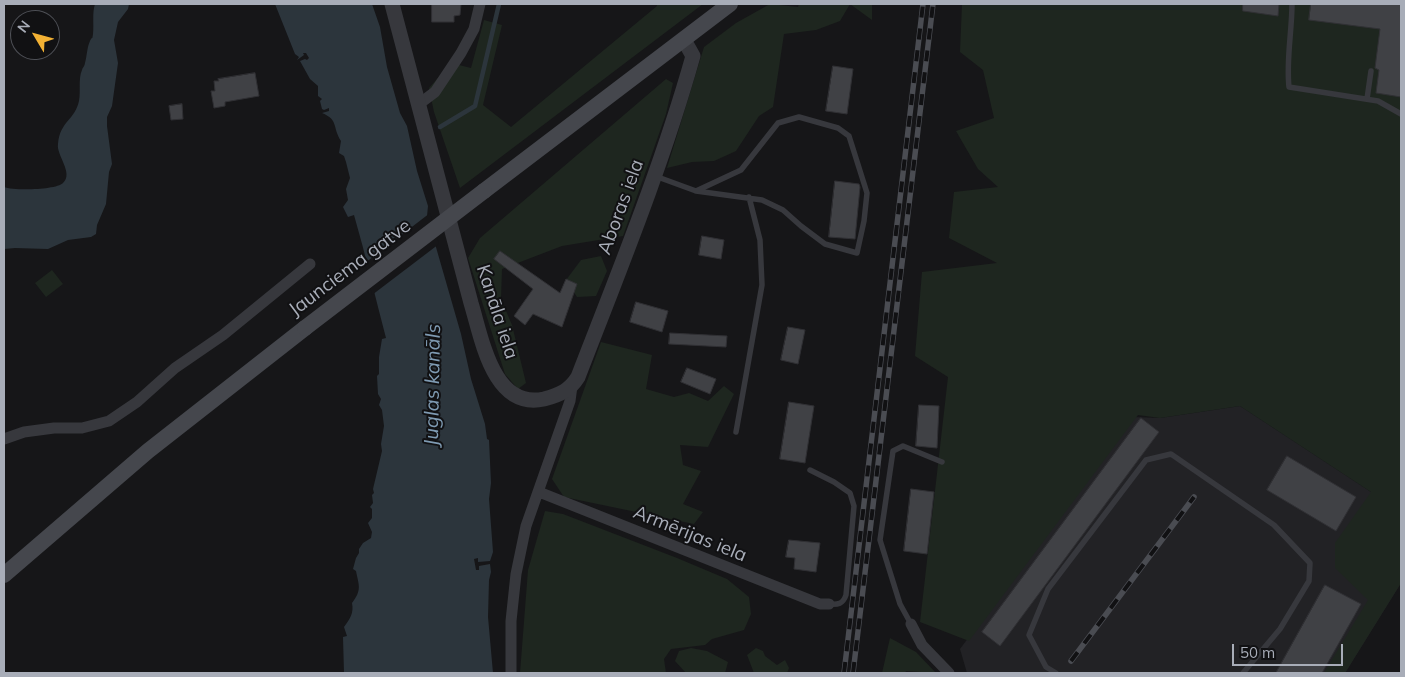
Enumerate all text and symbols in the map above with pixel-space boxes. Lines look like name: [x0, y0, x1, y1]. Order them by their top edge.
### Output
north arrow: [10, 10, 60, 60]
text: N: [13, 17, 34, 36]
street label: Aboras iela: [593, 156, 649, 258]
street label: Jaunciema gatve: [284, 215, 416, 321]
street label: Kanāla iela: [471, 262, 523, 362]
water label: Juglas kanāls: [420, 323, 446, 447]
street label: Armērijas iela: [630, 501, 750, 567]
scale bar: [1235, 634, 1346, 666]
text: 50 m: [1240, 643, 1275, 662]

